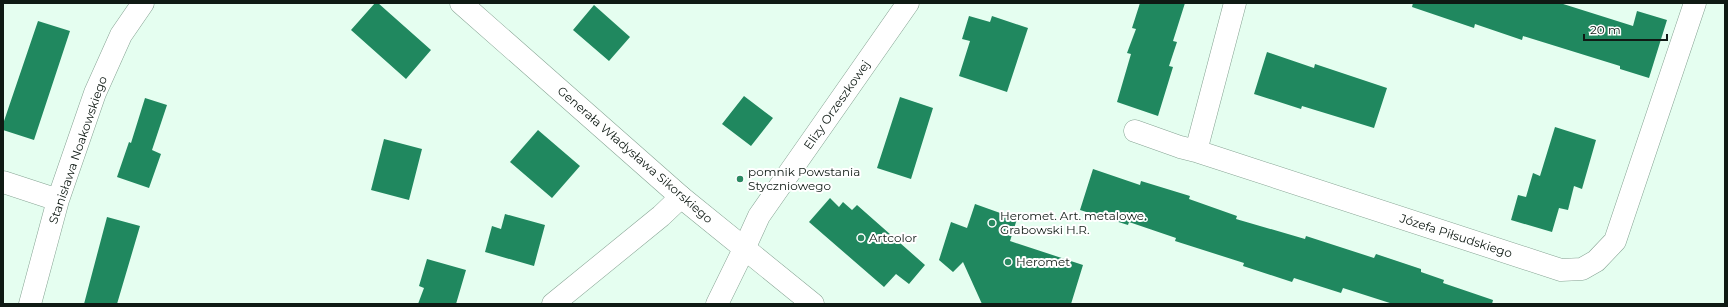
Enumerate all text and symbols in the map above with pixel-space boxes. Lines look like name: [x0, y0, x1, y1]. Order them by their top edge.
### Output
scale bar: [1584, 16, 1667, 42]
text: 20 m: [1590, 22, 1621, 37]
street label: Elizy Orzeszkowej: [800, 57, 873, 152]
street label: Stanisława Noakowskiego: [45, 74, 110, 226]
street label: Generała Władysława Sikorskiego: [555, 83, 716, 226]
place label: pomnik Powstania Styczniowego: [748, 164, 860, 193]
marker: pomnik Powstania Styczniowego: [735, 174, 745, 184]
place label: Heromet. Art. metalowe. Grabowski H.R.: [1000, 208, 1147, 237]
street label: Józefa Piłsudskiego: [1397, 210, 1514, 261]
marker: Heromet. Art. metalowe. Grabowski H.R.: [987, 218, 997, 228]
place label: Artcolor: [869, 230, 917, 245]
marker: Artcolor: [856, 233, 866, 243]
place label: Heromet: [1016, 254, 1070, 269]
marker: Heromet: [1003, 257, 1013, 267]

